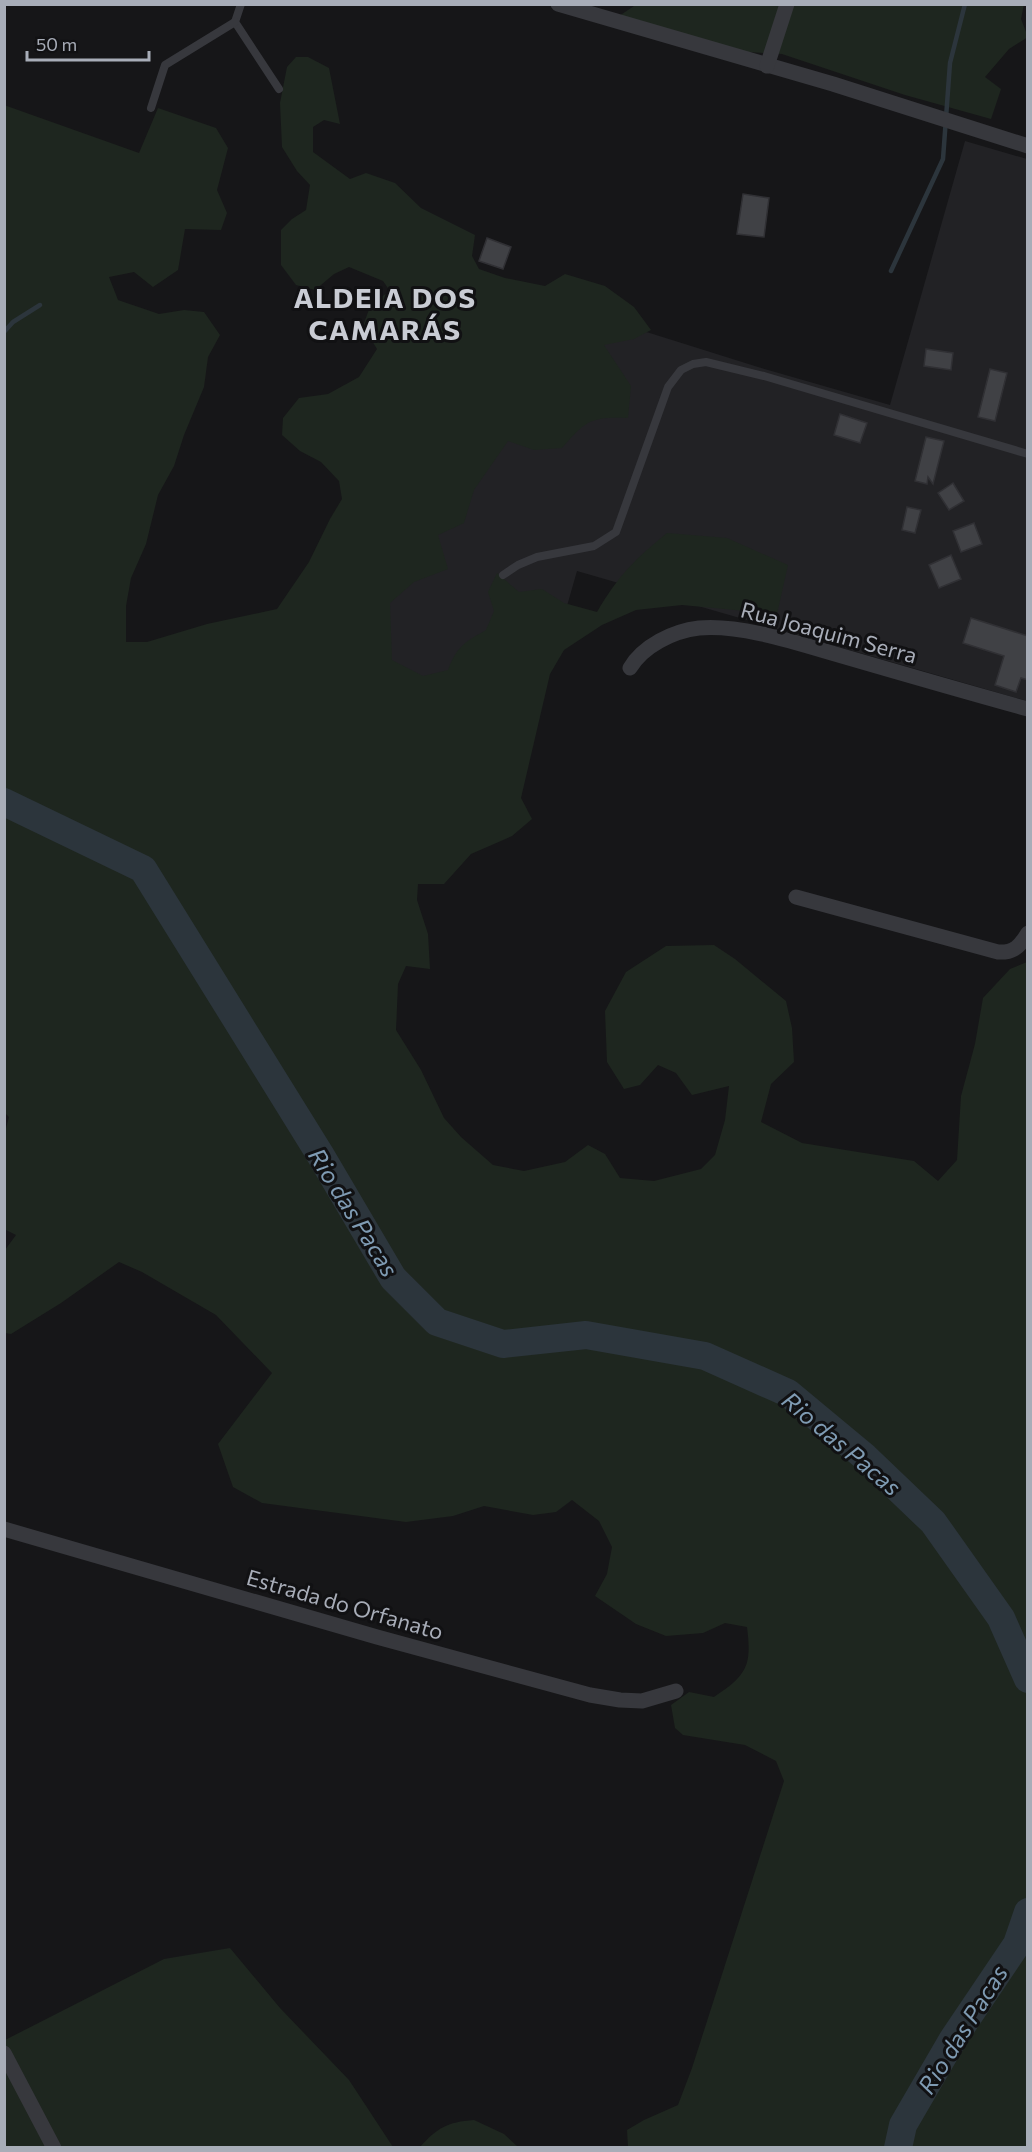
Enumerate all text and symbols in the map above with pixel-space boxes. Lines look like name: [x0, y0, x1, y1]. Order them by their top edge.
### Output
scale bar: [27, 24, 148, 62]
text: 50 m: [36, 33, 77, 55]
district label: ALDEIA DOS CAMARÁS: [293, 280, 477, 346]
street label: Rua Joaquim Serra: [738, 596, 920, 668]
water label: Rio das Pacas: [303, 1142, 405, 1282]
water label: Rio das Pacas: [777, 1385, 907, 1501]
street label: Estrada do Orfanato: [244, 1563, 446, 1645]
water label: Rio das Pacas: [911, 1959, 1013, 2099]

